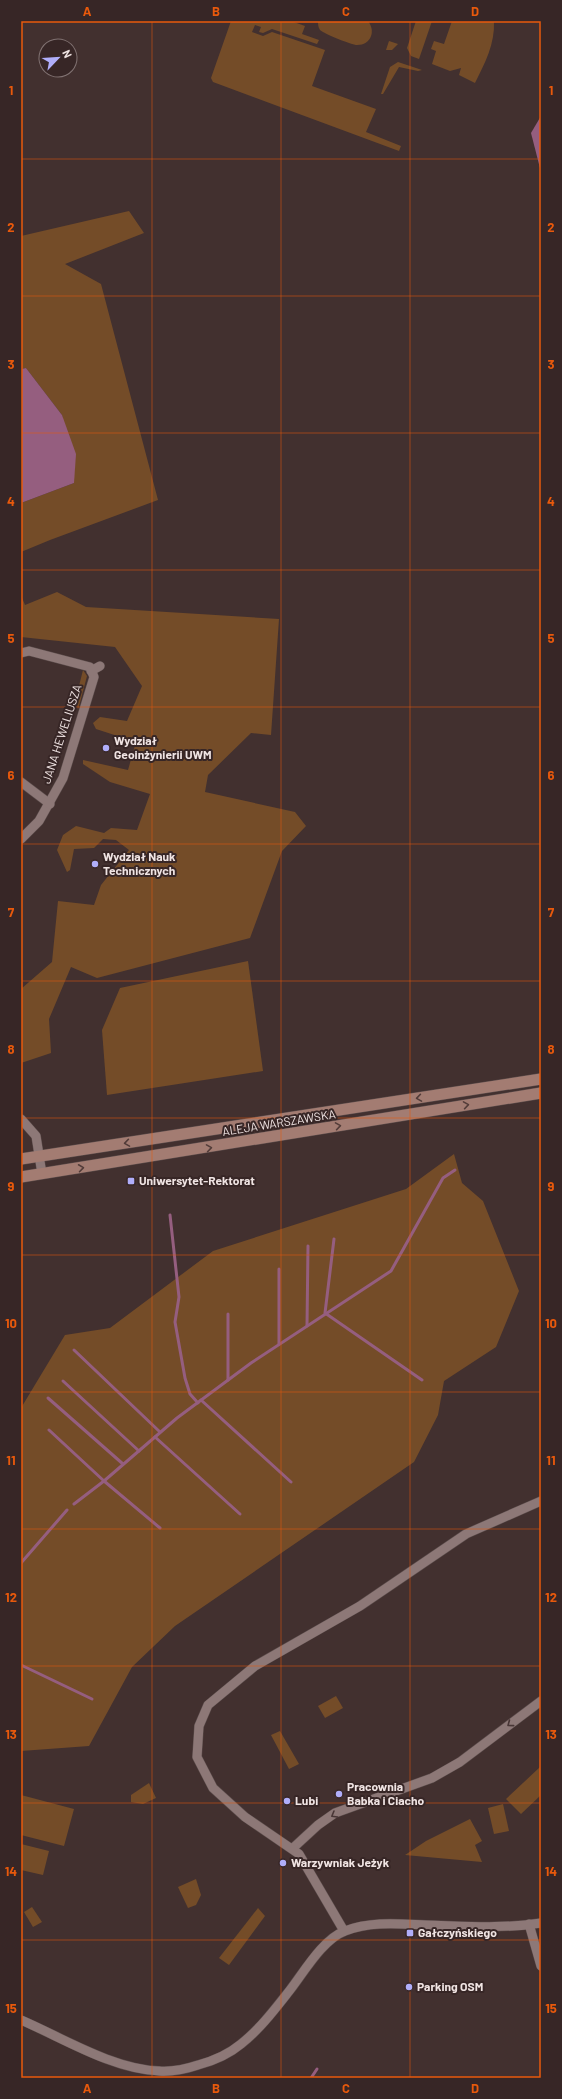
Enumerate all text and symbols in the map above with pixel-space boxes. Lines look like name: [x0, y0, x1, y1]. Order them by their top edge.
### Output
text: A: [83, 3, 92, 19]
text: B: [212, 3, 220, 19]
text: C: [342, 3, 350, 19]
text: D: [471, 3, 479, 19]
north arrow: [38, 38, 78, 78]
text: N: [60, 47, 75, 60]
text: 1: [9, 82, 13, 98]
text: 1: [549, 82, 553, 98]
text: 2: [7, 219, 15, 235]
text: 2: [547, 219, 555, 235]
text: 3: [7, 356, 15, 372]
text: 3: [547, 356, 555, 372]
text: 4: [7, 493, 15, 509]
text: 4: [547, 493, 555, 509]
text: 5: [7, 630, 15, 646]
text: 5: [547, 630, 555, 646]
street label: JANA HEWELIUSZA: [38, 682, 84, 785]
place label: Wydział Geoinżynierii UWM: [114, 733, 212, 761]
marker: Wydział Geoinżynierii UWM: [101, 743, 111, 753]
text: 6: [8, 767, 15, 783]
text: 6: [548, 767, 555, 783]
place label: Wydział Nauk Technicznych: [103, 849, 176, 877]
marker: Wydział Nauk Technicznych: [90, 859, 100, 869]
text: 7: [8, 904, 15, 920]
text: 7: [548, 904, 555, 920]
text: 8: [7, 1041, 15, 1057]
text: 8: [547, 1041, 555, 1057]
one-way arrow: [416, 1093, 423, 1102]
one-way arrow: [463, 1101, 469, 1110]
street label: ALEJA WARSZAWSKA: [221, 1106, 337, 1138]
one-way arrow: [334, 1122, 341, 1131]
one-way arrow: [124, 1138, 130, 1147]
one-way arrow: [206, 1144, 212, 1152]
one-way arrow: [78, 1164, 84, 1173]
place label: Uniwersytet-Rektorat: [139, 1173, 255, 1187]
marker: Uniwersytet-Rektorat: [126, 1176, 136, 1186]
text: 9: [8, 1178, 15, 1194]
text: 9: [548, 1178, 555, 1194]
text: 10: [5, 1315, 17, 1331]
text: 10: [545, 1315, 557, 1331]
text: 11: [6, 1452, 16, 1468]
text: 11: [546, 1452, 556, 1468]
text: 12: [5, 1589, 17, 1605]
text: 12: [545, 1589, 557, 1605]
one-way arrow: [507, 1719, 514, 1726]
text: 13: [5, 1726, 17, 1742]
text: 13: [545, 1726, 557, 1742]
place label: Pracownia Babka i Ciacho: [347, 1779, 425, 1807]
marker: Pracownia Babka i Ciacho: [334, 1789, 344, 1799]
place label: Lubi: [295, 1793, 318, 1807]
marker: Lubi: [282, 1796, 292, 1806]
one-way arrow: [331, 1811, 338, 1818]
place label: Warzywniak Jeżyk: [291, 1855, 390, 1869]
marker: Warzywniak Jeżyk: [278, 1858, 288, 1868]
text: 14: [5, 1863, 17, 1879]
text: 14: [545, 1863, 557, 1879]
place label: Gałczyńskiego: [418, 1925, 497, 1939]
marker: Gałczyńskiego: [405, 1928, 415, 1938]
place label: Parking OSM: [417, 1979, 483, 1993]
marker: Parking OSM: [404, 1982, 414, 1992]
text: 15: [5, 2000, 17, 2016]
text: 15: [545, 2000, 557, 2016]
text: A: [83, 2080, 92, 2096]
text: B: [212, 2080, 220, 2096]
text: C: [342, 2080, 350, 2096]
text: D: [471, 2080, 479, 2096]

